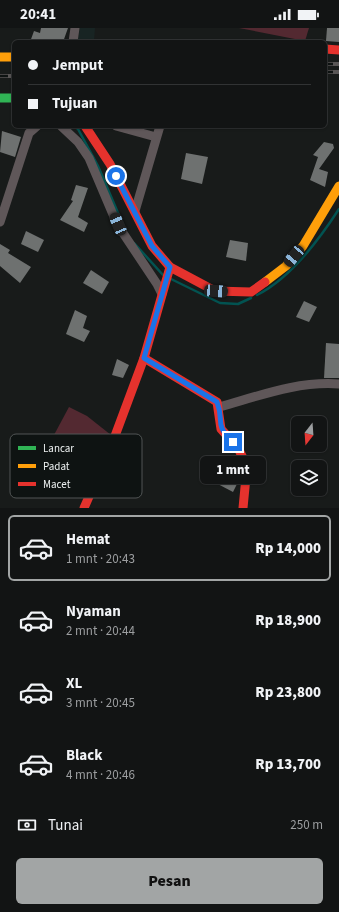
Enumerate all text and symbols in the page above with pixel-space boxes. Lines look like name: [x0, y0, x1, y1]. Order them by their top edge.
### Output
text: 20:41: [20, 4, 56, 25]
text: Jemput: [52, 55, 103, 76]
text: Tujuan: [52, 93, 97, 114]
route start: [107, 167, 125, 185]
car: [108, 211, 128, 237]
car: [282, 243, 306, 269]
car: [204, 284, 228, 298]
north arrow: [291, 416, 327, 452]
map controls: [291, 416, 327, 496]
route end: [224, 433, 242, 451]
legend: [10, 434, 142, 498]
text: Lancar: [43, 441, 74, 456]
callout: 1 mnt: [200, 456, 266, 484]
text: Padat: [43, 459, 70, 474]
button: layers: [291, 460, 327, 496]
text: 1 mnt: [216, 461, 250, 479]
text: Macet: [43, 477, 71, 492]
text: Hemat: [66, 529, 110, 550]
icon: car: [18, 530, 54, 566]
text: Rp 14,000: [255, 538, 321, 559]
text: 1 mnt · 20:43: [66, 550, 135, 568]
text: Nyaman: [66, 601, 121, 622]
icon: car: [18, 602, 54, 638]
text: Rp 18,900: [255, 610, 321, 631]
text: 2 mnt · 20:44: [66, 622, 135, 640]
text: XL: [66, 673, 82, 694]
icon: car: [18, 674, 54, 710]
text: Rp 23,800: [255, 682, 321, 703]
text: 3 mnt · 20:45: [66, 694, 135, 712]
text: Black: [66, 745, 103, 766]
icon: car: [18, 746, 54, 782]
text: Rp 13,700: [255, 754, 321, 775]
text: 4 mnt · 20:46: [66, 766, 135, 784]
icon: cash: [16, 814, 38, 836]
text: Tunai: [48, 815, 83, 836]
text: 250 m: [290, 816, 323, 834]
button: Pesan: [16, 858, 323, 904]

